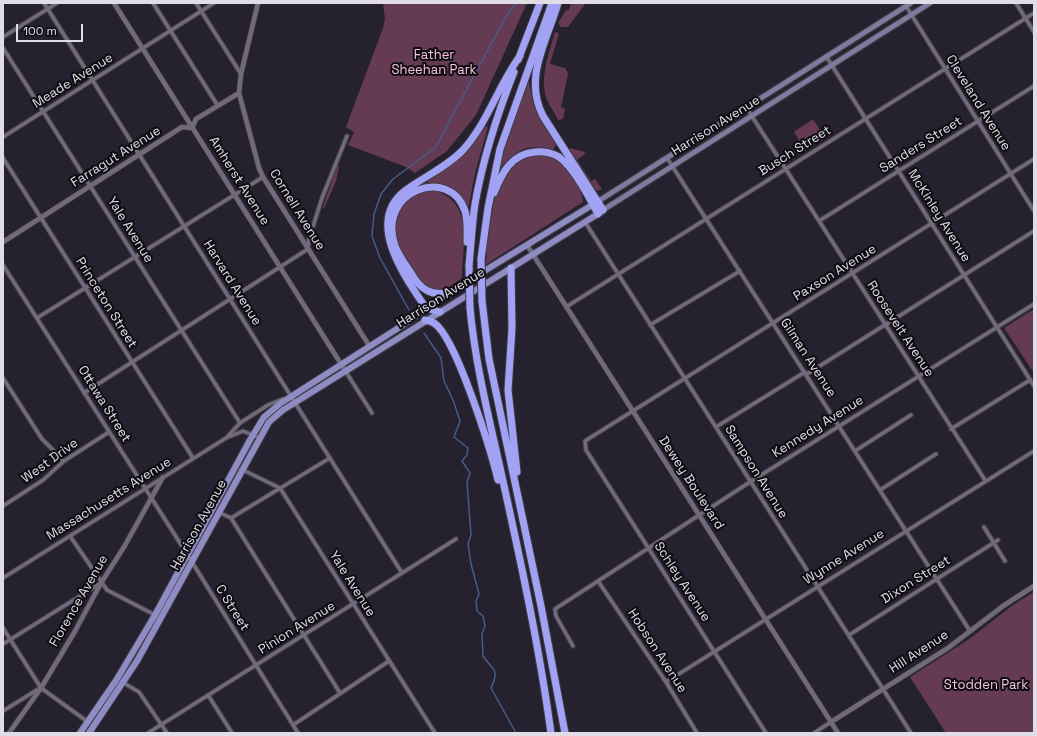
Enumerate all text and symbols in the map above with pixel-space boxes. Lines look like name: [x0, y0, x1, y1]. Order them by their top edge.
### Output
scale bar: [18, 16, 85, 42]
text: 100 m: [23, 23, 57, 39]
park label: Father Sheehan Park: [391, 47, 477, 78]
street label: Meade Avenue: [30, 50, 116, 112]
street label: Cleveland Avenue: [942, 52, 1014, 154]
street label: Harrison Avenue: [669, 93, 763, 159]
street label: Sanders Street: [877, 113, 965, 177]
street label: Farragut Avenue: [68, 123, 164, 191]
street label: Busch Street: [756, 123, 834, 179]
street label: Amherst Avenue: [205, 134, 273, 228]
street label: Cornell Avenue: [266, 167, 328, 253]
street label: McKinley Avenue: [904, 167, 974, 265]
street label: Yale Avenue: [104, 194, 156, 266]
street label: Harvard Avenue: [200, 238, 264, 328]
street label: Paxson Avenue: [791, 241, 879, 305]
street label: Princeton Street: [72, 255, 140, 351]
street label: Harrison Avenue: [394, 265, 488, 331]
street label: Roosevelt Avenue: [863, 278, 937, 380]
street label: Gilman Avenue: [777, 316, 839, 400]
street label: Ottawa Street: [74, 363, 134, 445]
street label: Kennedy Avenue: [770, 393, 866, 461]
street label: Sampson Avenue: [721, 422, 791, 522]
street label: Dewey Boulevard: [655, 433, 727, 533]
street label: West Drive: [19, 435, 81, 487]
street label: Massachusetts Avenue: [44, 454, 174, 544]
street label: Harrison Avenue: [168, 477, 230, 573]
street label: Wynne Avenue: [801, 526, 887, 588]
street label: Schley Avenue: [650, 539, 714, 625]
street label: Yale Avenue: [326, 548, 378, 620]
street label: Florence Avenue: [46, 552, 112, 650]
street label: Dixon Street: [879, 553, 953, 607]
street label: C Street: [212, 582, 252, 634]
street label: Pinion Avenue: [256, 598, 338, 658]
street label: Hobson Avenue: [624, 606, 690, 696]
street label: Hill Avenue: [887, 627, 951, 677]
park label: Stodden Park: [944, 677, 1028, 693]

